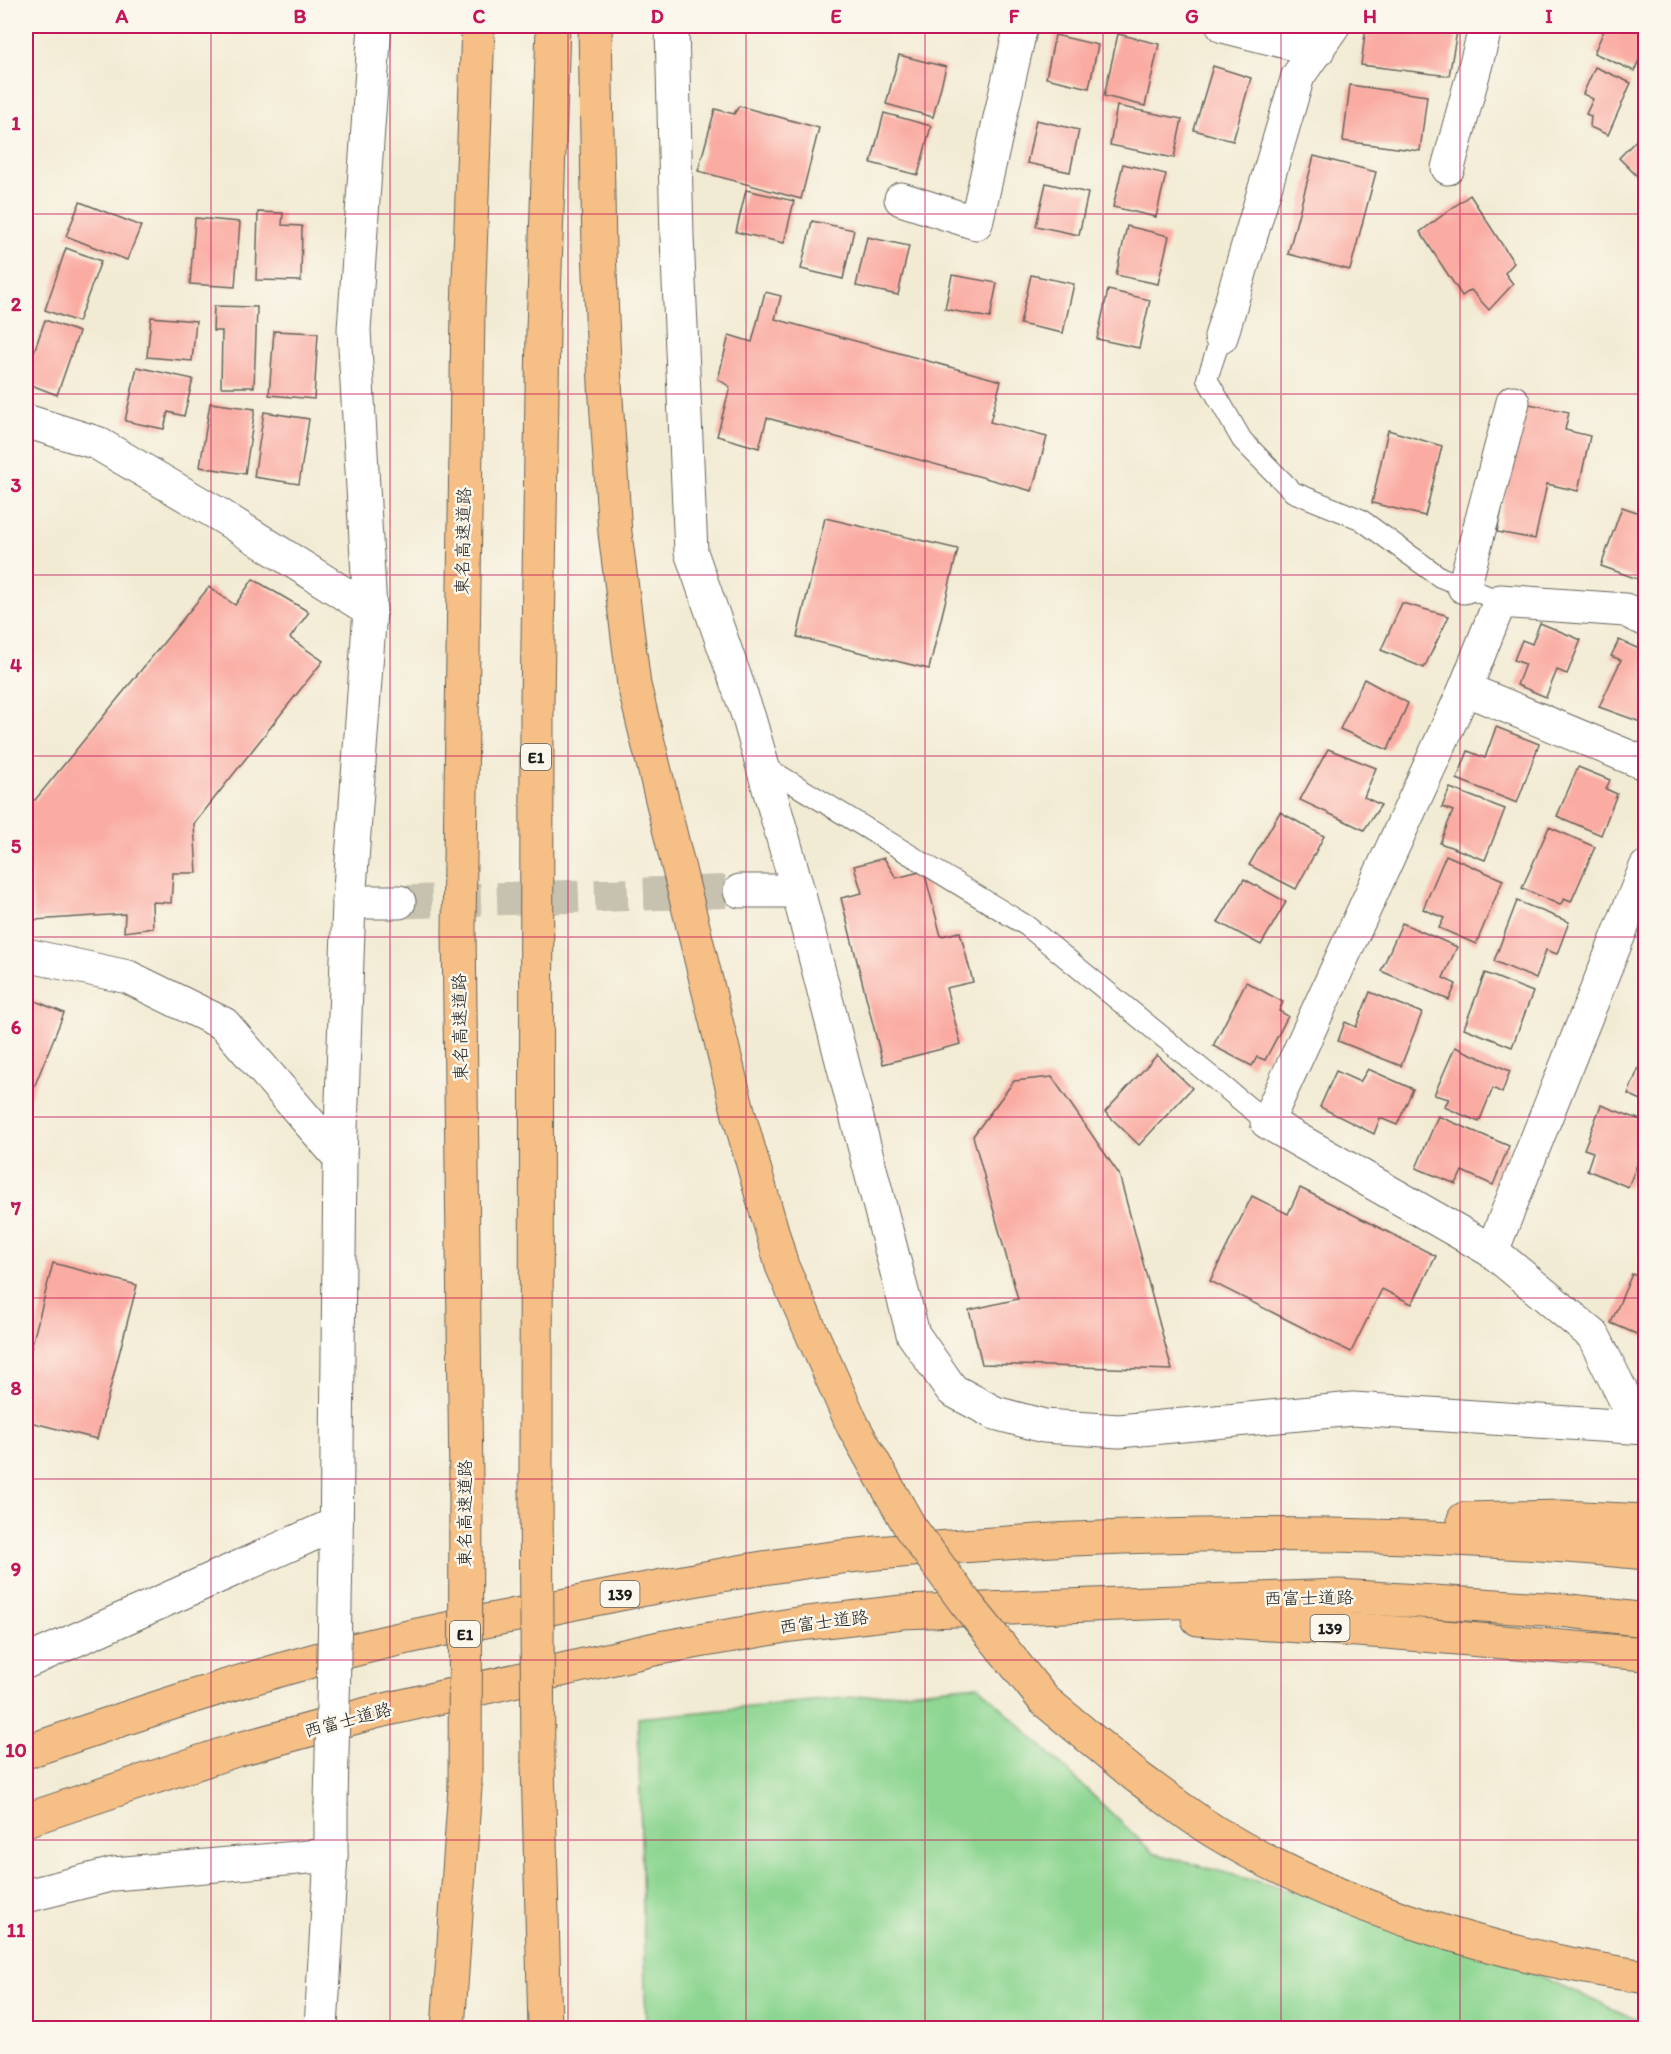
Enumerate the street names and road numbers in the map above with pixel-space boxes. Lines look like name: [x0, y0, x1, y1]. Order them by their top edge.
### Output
street label: 東名高速道路: [451, 487, 475, 595]
road number: E1: [521, 744, 551, 770]
street label: 東名高速道路: [448, 973, 472, 1081]
street label: 東名高速道路: [454, 1459, 476, 1567]
road number: 139: [600, 1581, 640, 1607]
street label: 西富士道路: [1264, 1586, 1354, 1610]
street label: 西富士道路: [778, 1606, 870, 1638]
road number: 139: [1310, 1615, 1350, 1641]
road number: E1: [450, 1621, 480, 1647]
street label: 西富士道路: [302, 1698, 394, 1742]

